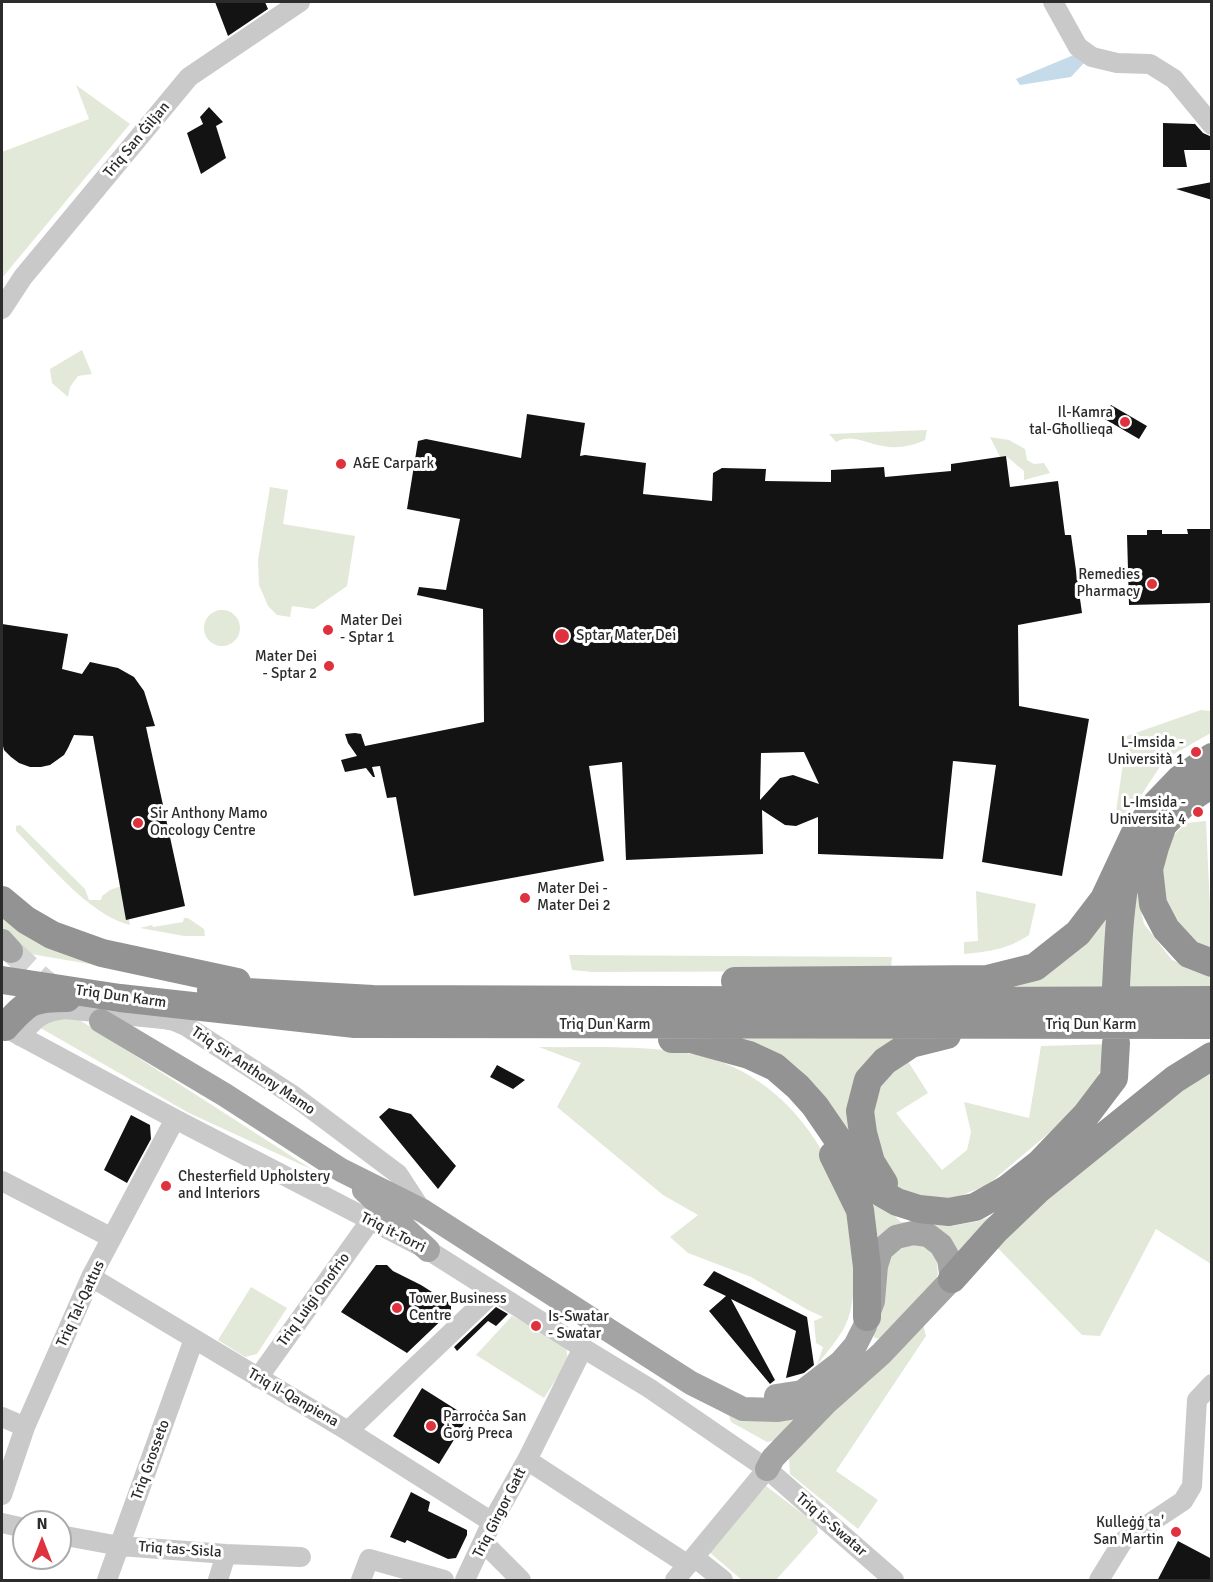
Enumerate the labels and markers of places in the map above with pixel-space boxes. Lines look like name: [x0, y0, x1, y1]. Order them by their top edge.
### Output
place label: Il-Kamra tal-Għollieqa: [1029, 404, 1113, 439]
marker: Il-Kamra tal-Għollieqa: [1118, 415, 1132, 429]
place label: A&E Carpark: [353, 455, 434, 473]
marker: A&E Carpark: [334, 457, 348, 471]
place label: Remedies Pharmacy: [1077, 566, 1140, 601]
marker: Remedies Pharmacy: [1145, 577, 1159, 591]
place label: Mater Dei - Sptar 1: [340, 612, 402, 647]
marker: Mater Dei - Sptar 1: [321, 623, 335, 637]
marker: Sptar Mater Dei: [553, 627, 571, 645]
place label: Sptar Mater Dei: [576, 627, 676, 645]
place label: Mater Dei - Sptar 2: [255, 648, 317, 683]
marker: Mater Dei - Sptar 2: [322, 659, 336, 673]
place label: L-Imsida - Università 1: [1107, 734, 1184, 769]
marker: L-Imsida - Università 1: [1189, 745, 1203, 759]
place label: L-Imsida - Università 4: [1109, 794, 1186, 829]
place label: Sir Anthony Mamo Oncology Centre: [150, 805, 268, 840]
marker: L-Imsida - Università 4: [1191, 805, 1205, 819]
marker: Sir Anthony Mamo Oncology Centre: [131, 816, 145, 830]
place label: Mater Dei - Mater Dei 2: [537, 880, 611, 915]
marker: Mater Dei - Mater Dei 2: [518, 891, 532, 905]
place label: Chesterfield Upholstery and Interiors: [178, 1168, 330, 1203]
marker: Chesterfield Upholstery and Interiors: [159, 1179, 173, 1193]
place label: Tower Business Centre: [409, 1290, 506, 1325]
marker: Tower Business Centre: [390, 1301, 404, 1315]
place label: Is-Swatar - Swatar: [548, 1308, 609, 1343]
marker: Is-Swatar - Swatar: [529, 1319, 543, 1333]
place label: Parroċċa San Ġorġ Preca: [443, 1408, 526, 1443]
marker: Parroċċa San Ġorġ Preca: [424, 1419, 438, 1433]
place label: Kulleġġ ta' San Martin: [1093, 1514, 1164, 1549]
marker: Kulleġġ ta' San Martin: [1169, 1525, 1183, 1539]

